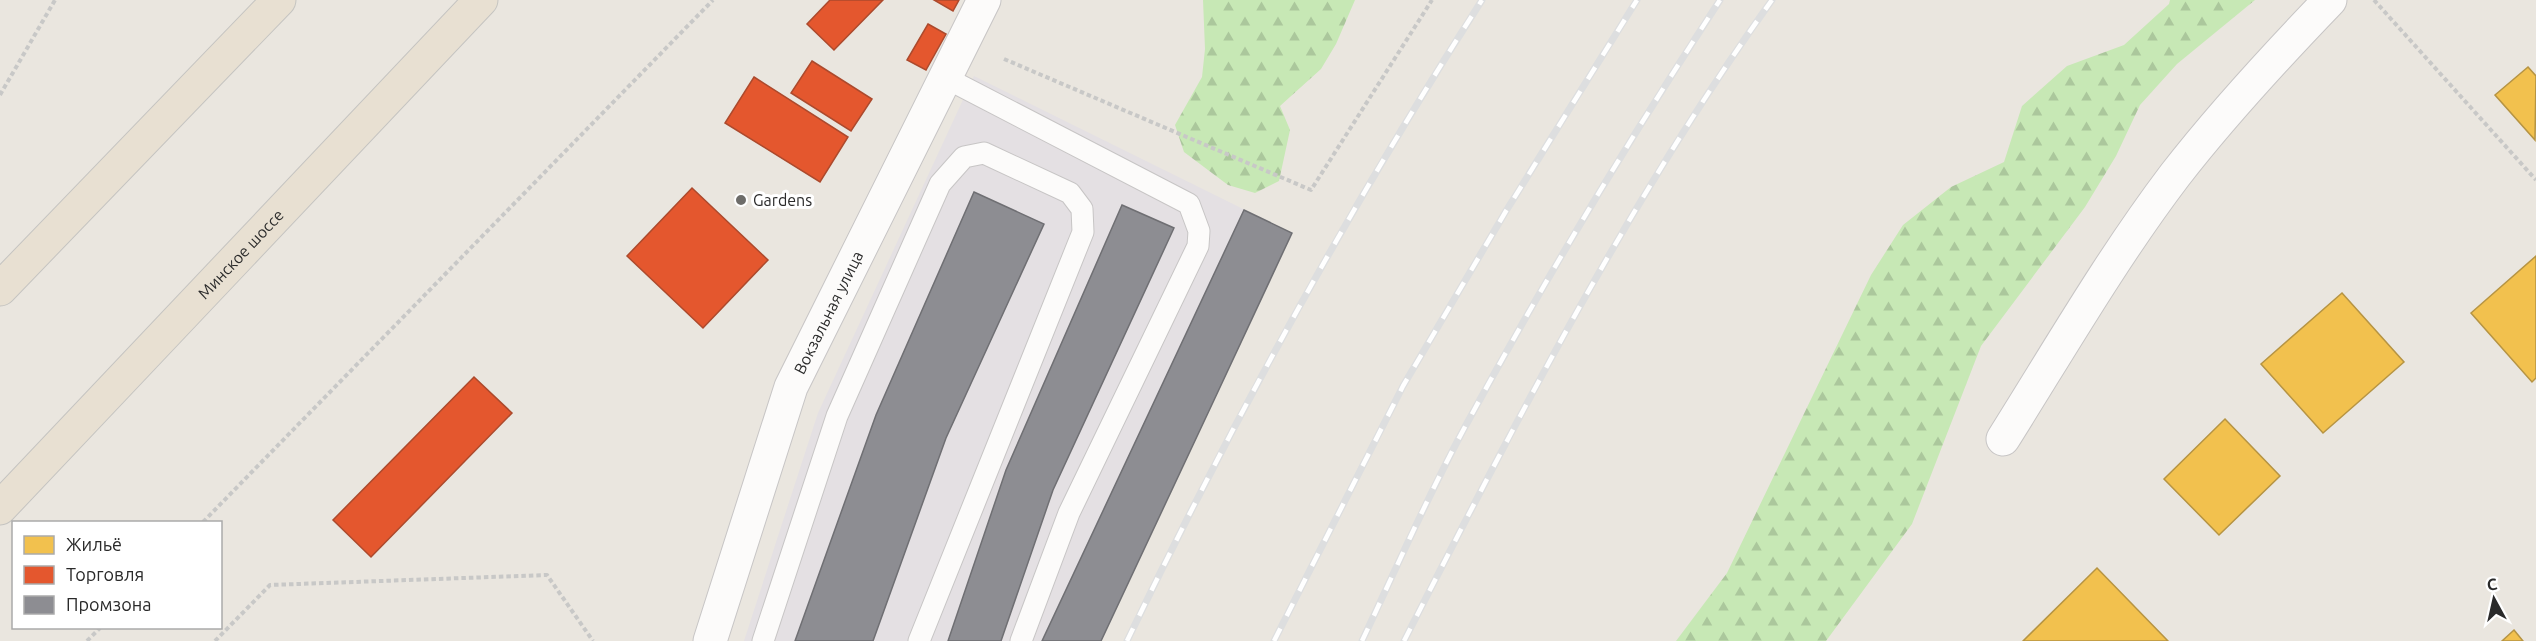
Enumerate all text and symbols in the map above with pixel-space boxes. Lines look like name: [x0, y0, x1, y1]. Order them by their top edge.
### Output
place label: Gardens: [753, 191, 812, 209]
marker: Gardens: [734, 193, 748, 207]
street label: Минское шоссе: [194, 206, 287, 302]
street label: Вокзальная улица: [790, 248, 866, 377]
legend: [12, 521, 222, 629]
text: Жильё: [66, 534, 122, 554]
text: Торговля: [66, 564, 144, 584]
north arrow: [2464, 569, 2524, 629]
text: С: [2486, 575, 2498, 594]
text: Промзона: [66, 594, 151, 614]

